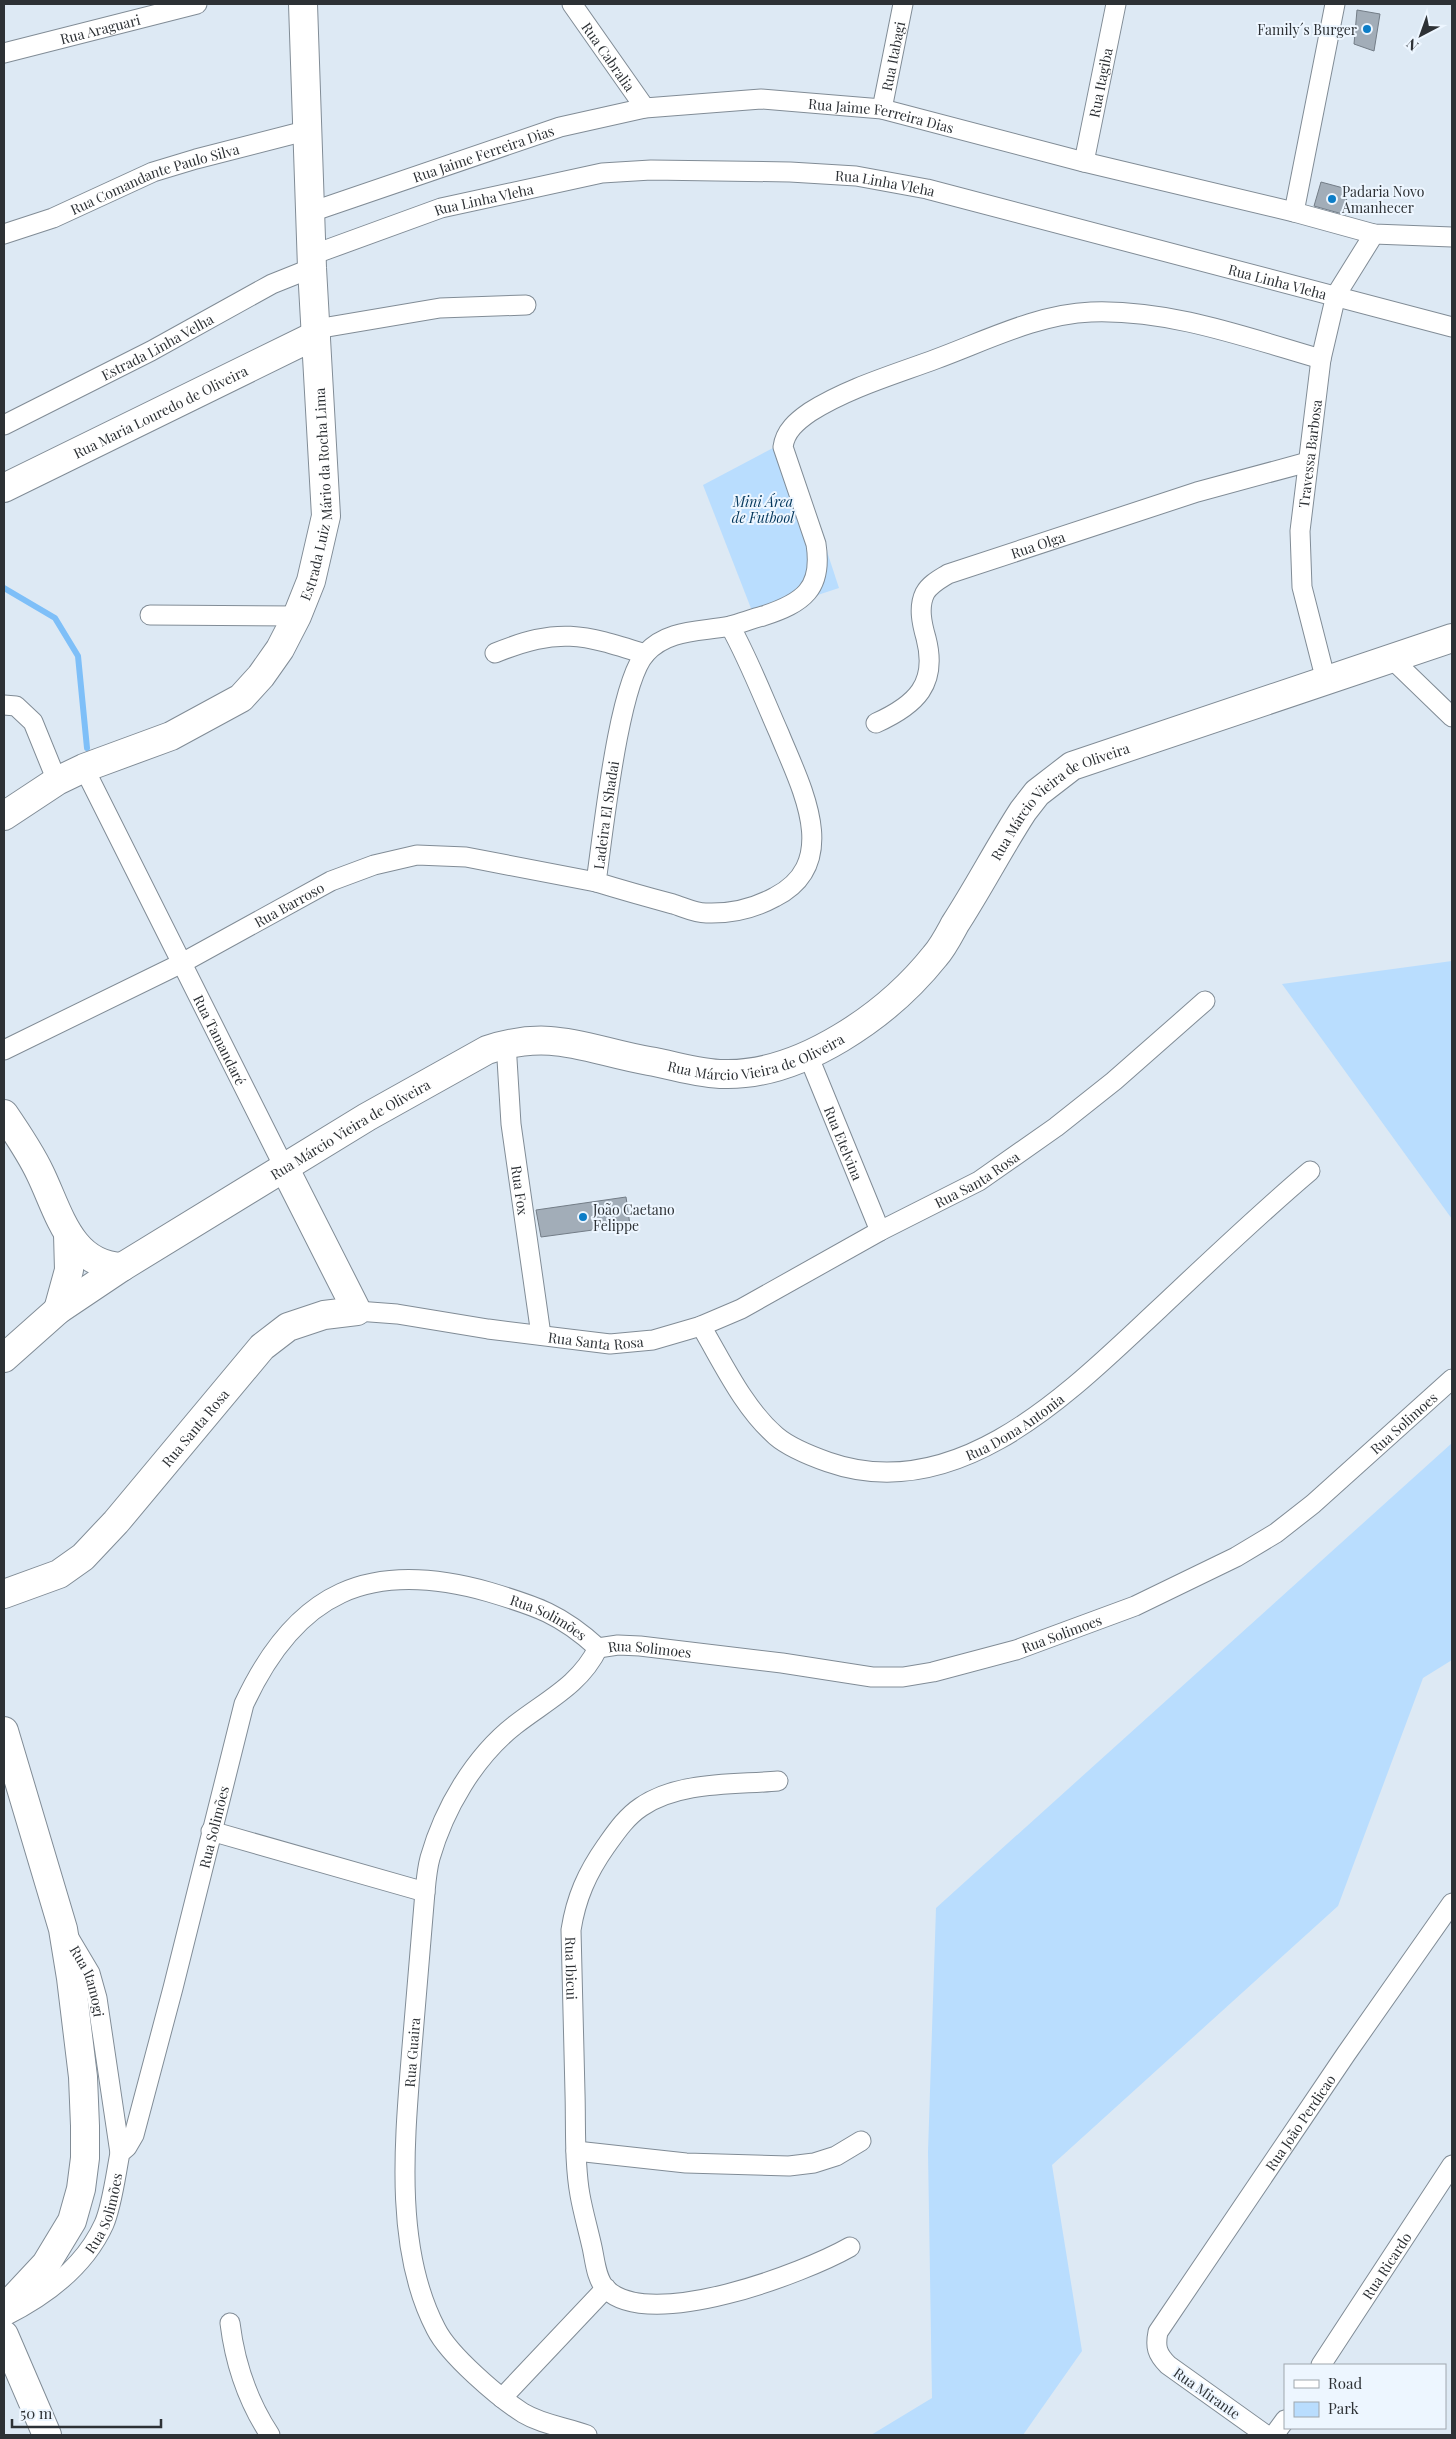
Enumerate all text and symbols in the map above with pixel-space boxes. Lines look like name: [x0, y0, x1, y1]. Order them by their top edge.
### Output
street label: Rua Araguari: [58, 9, 142, 48]
north arrow: [1396, 10, 1446, 60]
street label: Rua Cabralia: [578, 18, 640, 95]
street label: Rua Itabagi: [876, 20, 909, 93]
place label: Family´s Burger: [1257, 20, 1358, 39]
marker: Family´s Burger: [1361, 23, 1373, 35]
text: N: [1402, 35, 1422, 56]
street label: Rua Itagiba: [1084, 46, 1116, 119]
street label: Rua Jaime Ferreira Dias: [807, 93, 956, 137]
street label: Rua Jaime Ferreira Dias: [410, 120, 556, 186]
street label: Rua Comandante Paulo Silva: [67, 139, 241, 218]
street label: Rua Linha Vleha: [835, 165, 937, 200]
street label: Rua Linha Vleha: [431, 179, 535, 219]
place label: Padaria Novo Amanhecer: [1341, 182, 1425, 217]
marker: Padaria Novo Amanhecer: [1326, 193, 1338, 205]
street label: Rua Linha Vleha: [1226, 259, 1329, 303]
street label: Estrada Linha Velha: [98, 309, 217, 384]
street label: Rua Maria Louredo de Oliveira: [70, 361, 251, 462]
street label: Estrada Luiz Mário da Rocha Lima: [295, 387, 336, 603]
street label: Travessa Barbosa: [1293, 398, 1325, 509]
park label: Mini Área de Futbool: [732, 492, 795, 527]
street label: Rua Olga: [1008, 527, 1067, 562]
street label: Rua Márcio Vieira de Oliveira: [986, 738, 1132, 863]
street label: Ladeira El Shadai: [588, 759, 623, 870]
street label: Rua Barroso: [250, 877, 327, 931]
street label: Rua Tamandaré: [190, 991, 251, 1088]
street label: Rua Márcio Vieira de Oliveira: [666, 1029, 847, 1084]
street label: Rua Márcio Vieira de Oliveira: [267, 1074, 433, 1184]
street label: Rua Etelvina: [820, 1103, 868, 1183]
street label: Rua Santa Rosa: [931, 1146, 1023, 1212]
street label: Rua Fox: [507, 1164, 533, 1217]
place label: João Caetano Felippe: [592, 1200, 675, 1235]
marker: João Caetano Felippe: [577, 1211, 589, 1223]
street label: Rua Santa Rosa: [547, 1327, 644, 1353]
street label: Rua Santa Rosa: [157, 1385, 233, 1470]
street label: Rua Solimoes: [1366, 1387, 1441, 1458]
street label: Rua Dona Antonia: [962, 1389, 1068, 1464]
street label: Rua Solimões: [508, 1590, 591, 1644]
street label: Rua Solimoes: [1019, 1610, 1104, 1657]
street label: Rua Solimoes: [606, 1635, 693, 1662]
street label: Rua Solimões: [194, 1784, 233, 1870]
street label: Rua Ibicui: [562, 1936, 582, 2000]
street label: Rua Itamogi: [66, 1942, 109, 2018]
street label: Rua Guaira: [399, 2017, 424, 2088]
street label: Rua João Perdicao: [1260, 2070, 1339, 2174]
street label: Rua Solimões: [80, 2171, 126, 2257]
street label: Rua Ricardo: [1357, 2228, 1415, 2303]
street label: Rua Mirante: [1170, 2363, 1244, 2423]
legend: [1284, 2364, 1446, 2429]
text: Road: [1328, 2373, 1362, 2393]
scale bar: [12, 2396, 161, 2428]
text: Park: [1328, 2398, 1360, 2418]
text: 50 m: [20, 2403, 53, 2423]

